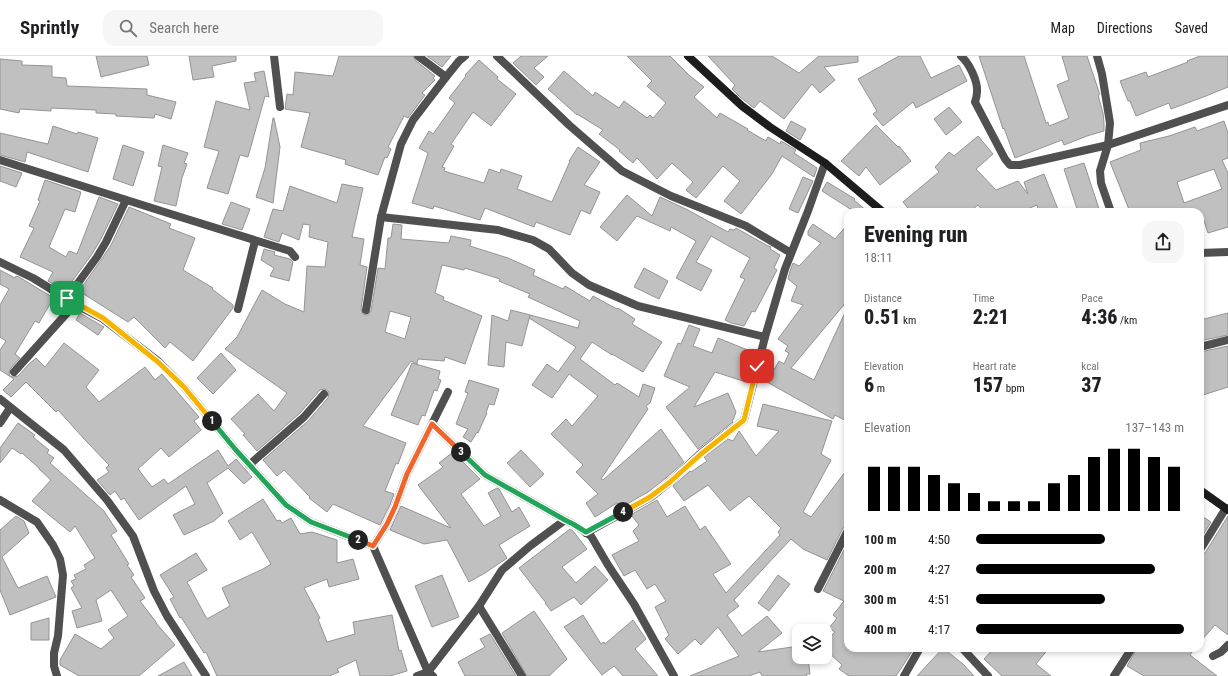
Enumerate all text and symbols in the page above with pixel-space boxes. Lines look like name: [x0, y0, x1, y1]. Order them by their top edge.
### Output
search box: [103, 10, 383, 46]
text: Sprintly: [20, 16, 79, 39]
icon: search: [117, 17, 139, 39]
text: Search here: [149, 19, 219, 37]
text: Map: [1051, 20, 1075, 36]
text: Directions: [1097, 20, 1153, 36]
text: Saved: [1175, 20, 1208, 36]
button: share: [1142, 221, 1184, 263]
text: Evening run: [864, 222, 968, 247]
text: 18:11: [864, 250, 893, 265]
pin: [50, 281, 84, 315]
icon: arrive: [56, 287, 78, 309]
text: Distance: [864, 292, 902, 305]
text: Time: [973, 292, 994, 305]
text: Pace: [1081, 292, 1103, 305]
text: 0.51: [864, 305, 900, 329]
text: 2:21: [973, 305, 1009, 329]
text: 4:36: [1081, 305, 1117, 329]
text: km: [900, 314, 916, 327]
text: /km: [1117, 314, 1137, 327]
pin: [740, 349, 774, 383]
icon: check: [746, 355, 768, 377]
text: Elevation: [864, 360, 904, 373]
text: Heart rate: [973, 360, 1016, 373]
text: kcal: [1081, 360, 1099, 373]
text: 6: [864, 373, 874, 397]
text: 157: [973, 373, 1003, 397]
text: 37: [1081, 373, 1102, 397]
text: m: [874, 382, 885, 395]
text: bpm: [1003, 382, 1025, 395]
pin: 1: [202, 411, 222, 431]
text: 1: [209, 414, 215, 427]
text: Elevation: [864, 420, 911, 435]
text: 137–143 m: [1125, 420, 1184, 435]
pin: 3: [451, 442, 471, 462]
text: 3: [458, 445, 464, 458]
pin: 4: [613, 502, 633, 522]
text: 4: [620, 505, 626, 518]
pin: 2: [348, 530, 368, 550]
text: 100 m: [864, 532, 896, 547]
text: 4:50: [928, 532, 950, 547]
text: 2: [355, 533, 361, 546]
text: 200 m: [864, 562, 896, 577]
text: 4:27: [928, 562, 950, 577]
text: 300 m: [864, 592, 896, 607]
text: 4:51: [928, 592, 950, 607]
text: 400 m: [864, 622, 896, 637]
text: 4:17: [928, 622, 950, 637]
map controls: [792, 624, 832, 664]
button: layers: [792, 624, 832, 664]

